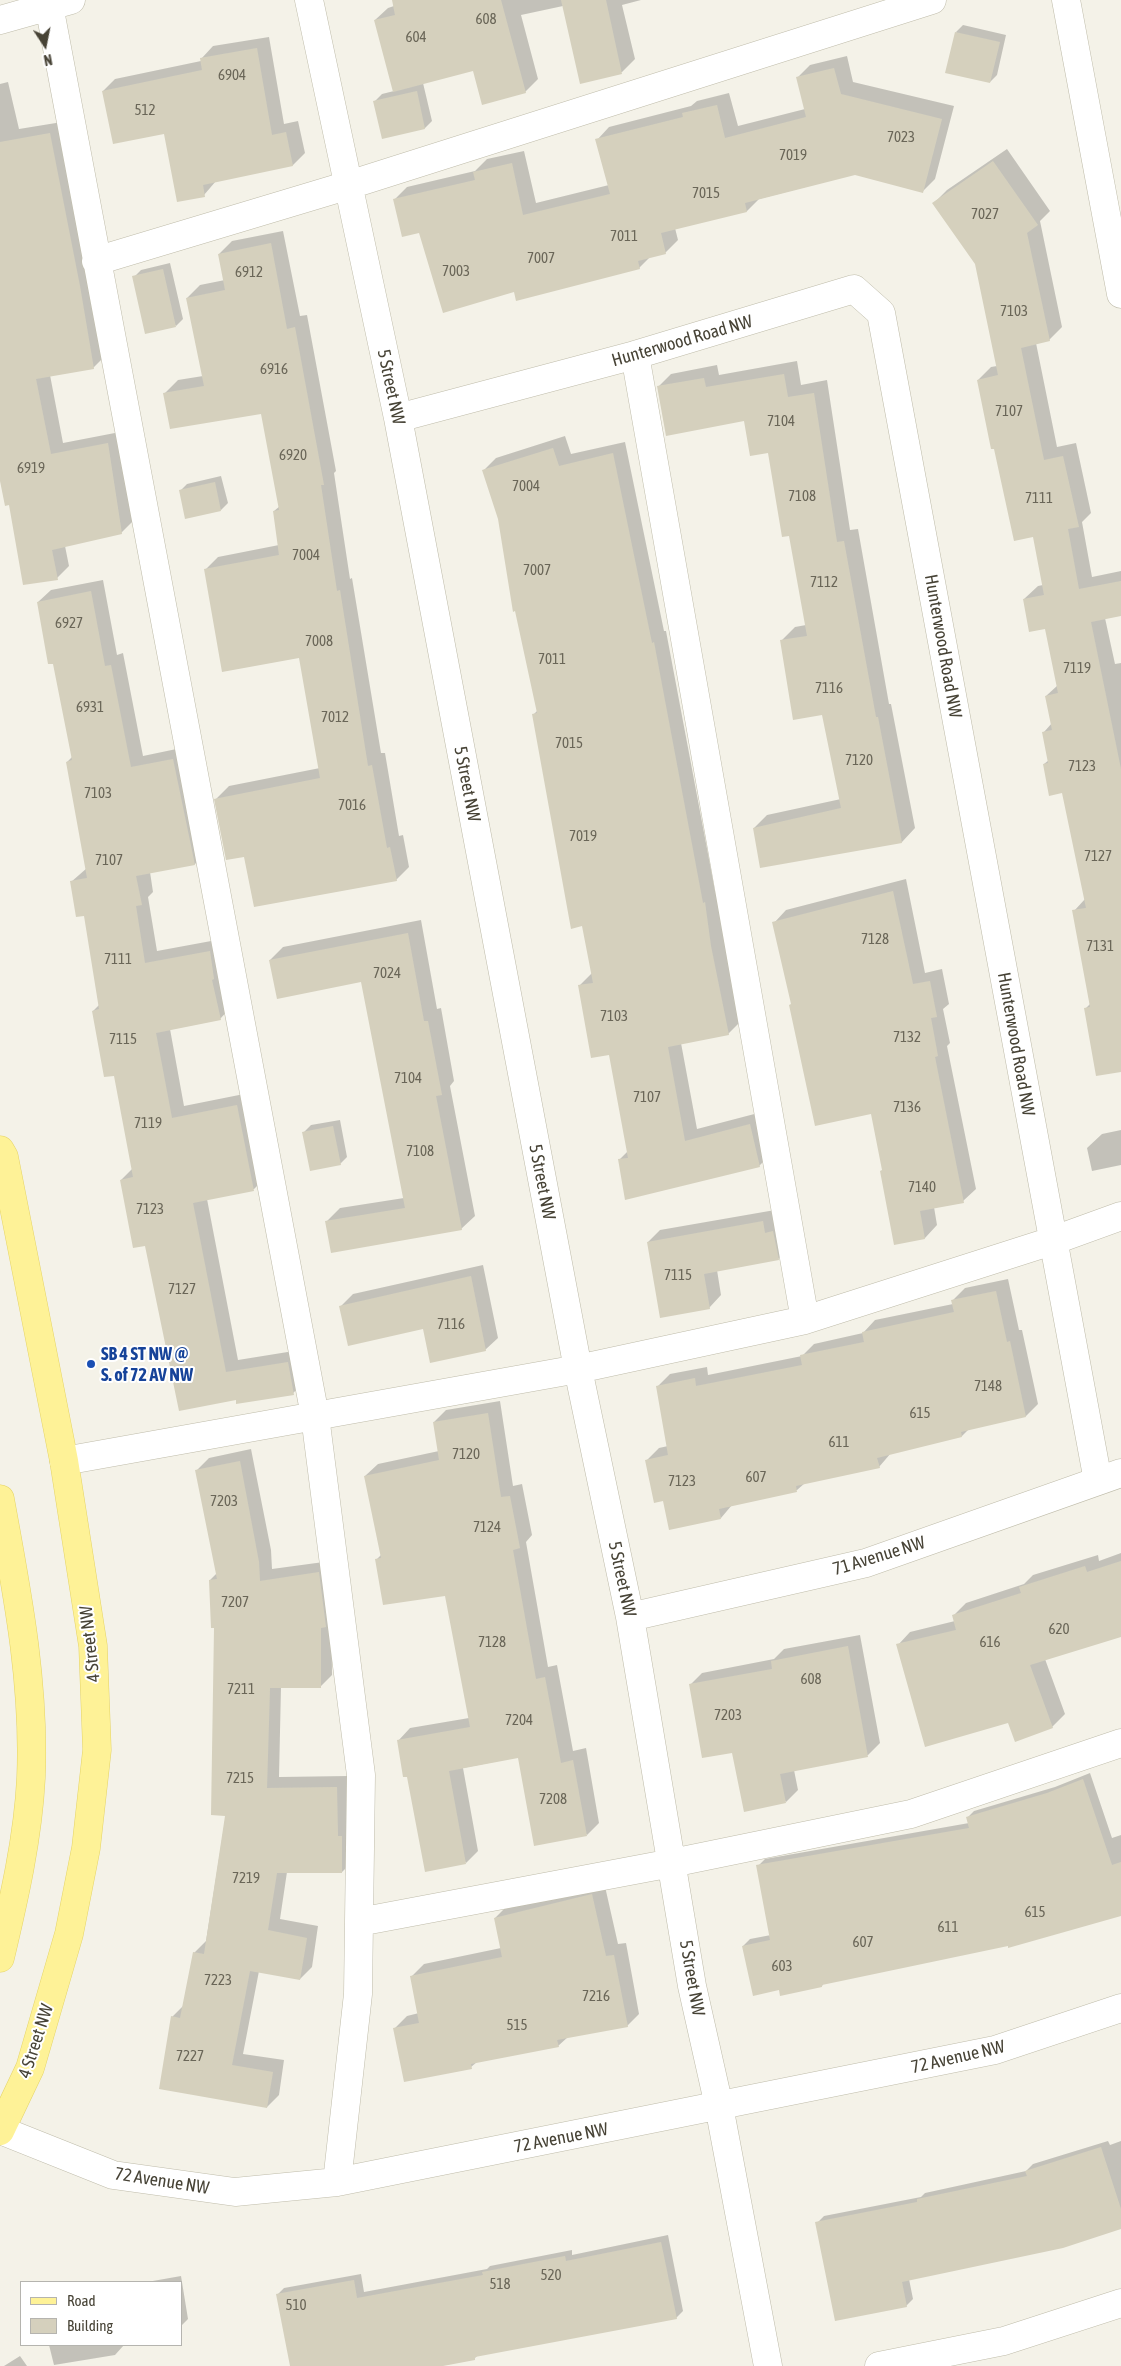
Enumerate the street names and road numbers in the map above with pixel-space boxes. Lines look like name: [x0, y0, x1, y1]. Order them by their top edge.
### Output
street label: Hunterwood Road NW: [609, 311, 755, 371]
street label: 5 Street NW: [372, 347, 410, 427]
street label: Hunterwood Road NW: [920, 573, 966, 719]
street label: 5 Street NW: [449, 744, 485, 824]
street label: Hunterwood Road NW: [993, 971, 1039, 1117]
street label: 5 Street NW: [524, 1142, 560, 1222]
street label: 71 Avenue NW: [830, 1532, 928, 1580]
street label: 5 Street NW: [603, 1539, 641, 1619]
street label: 4 Street NW: [75, 1605, 105, 1683]
street label: 5 Street NW: [675, 1938, 709, 2018]
street label: 4 Street NW: [14, 2001, 58, 2081]
street label: 72 Avenue NW: [909, 2036, 1007, 2078]
street label: 72 Avenue NW: [512, 2118, 610, 2158]
street label: 72 Avenue NW: [113, 2163, 211, 2199]

